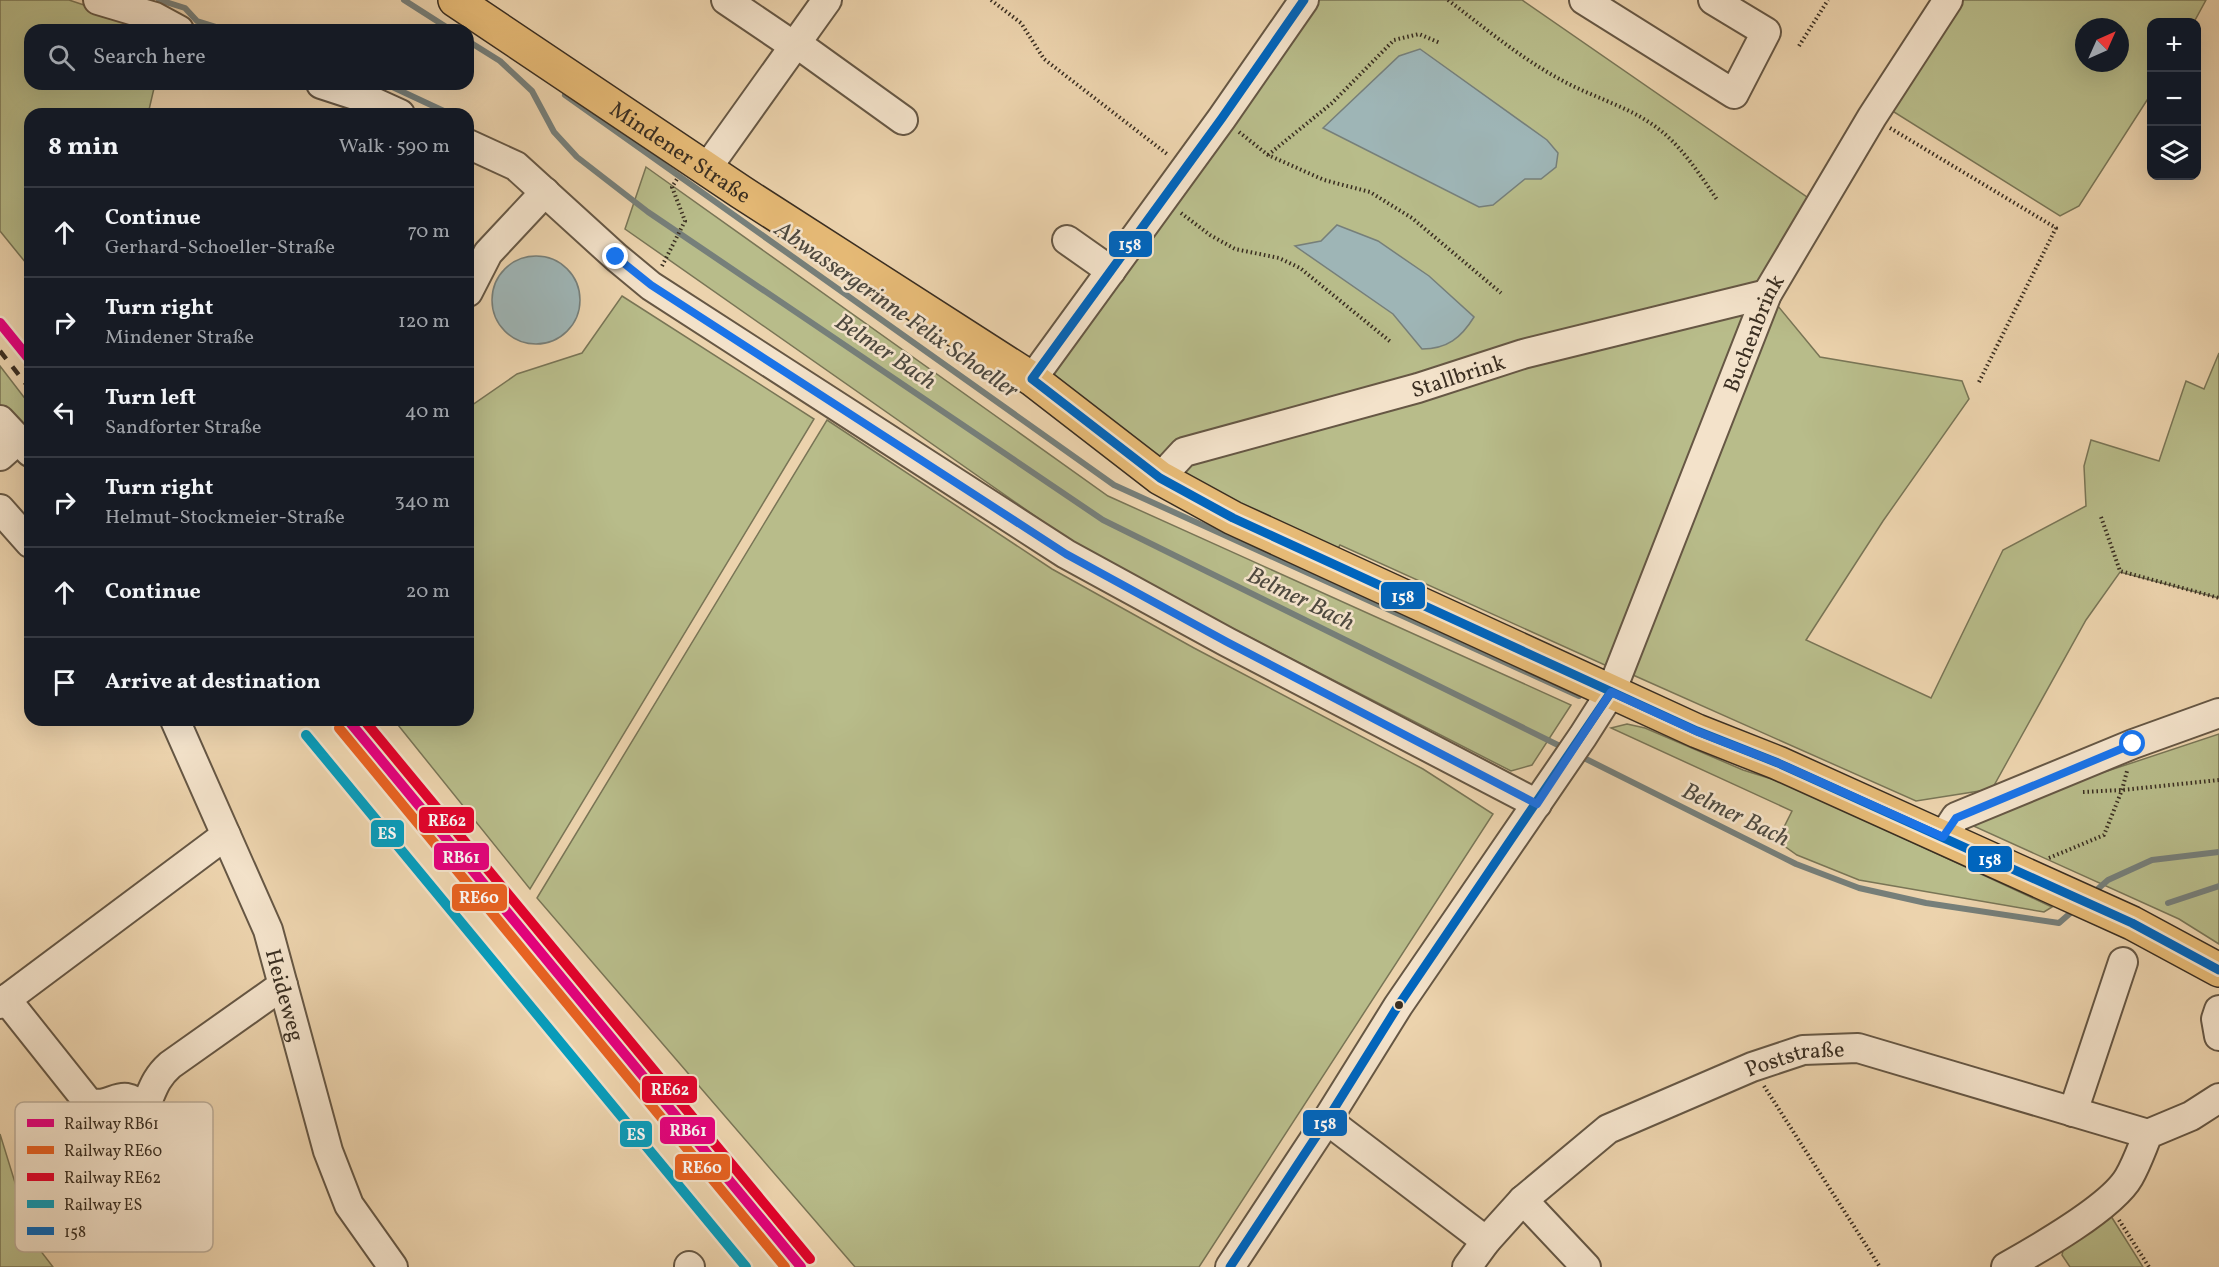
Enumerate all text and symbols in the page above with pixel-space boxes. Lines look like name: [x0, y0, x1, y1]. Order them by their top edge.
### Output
north arrow: [2075, 18, 2129, 72]
map controls: [2147, 18, 2201, 180]
button: +: [2147, 18, 2201, 72]
search box: [24, 24, 474, 90]
icon: search: [45, 41, 78, 74]
text: Search here: [93, 42, 206, 73]
button: −: [2147, 72, 2201, 126]
street label: Mindener Straße: [603, 95, 756, 212]
button: layers: [2147, 126, 2201, 180]
text: 8 min: [48, 129, 119, 165]
text: Walk · 590 m: [339, 133, 450, 161]
text: Continue: [105, 203, 201, 234]
water label: Abwassergerinne Felix Schoeller: [766, 213, 1026, 409]
icon: ahead: [48, 216, 81, 249]
text: 70 m: [407, 218, 450, 246]
line badge: 158: [1108, 230, 1153, 258]
text: Gerhard-Schoeller-Straße: [105, 234, 335, 262]
text: 158: [1119, 235, 1141, 257]
route end: [602, 243, 628, 269]
street label: Buchenbrink: [1717, 269, 1793, 397]
text: Turn right: [105, 293, 213, 324]
icon: right: [48, 306, 81, 339]
water label: Belmer Bach: [827, 306, 943, 399]
text: 120 m: [398, 308, 450, 336]
text: Mindener Straße: [105, 324, 254, 352]
street label: Stallbrink: [1408, 348, 1510, 407]
text: Turn left: [105, 383, 196, 414]
icon: left: [48, 396, 81, 429]
text: 40 m: [405, 398, 450, 426]
text: Sandforter Straße: [105, 414, 262, 442]
text: Turn right: [105, 473, 213, 504]
icon: right: [48, 486, 81, 519]
text: 340 m: [394, 488, 450, 516]
text: Helmut-Stockmeier-Straße: [105, 504, 345, 532]
water label: Belmer Bach: [1241, 559, 1360, 641]
icon: ahead: [48, 576, 81, 609]
text: Continue: [105, 577, 201, 608]
text: 20 m: [406, 578, 450, 606]
line badge: 158: [1380, 581, 1426, 610]
text: 158: [1392, 587, 1414, 609]
icon: arrive: [48, 666, 81, 699]
text: Arrive at destination: [105, 667, 321, 698]
route start: [2119, 730, 2145, 756]
water label: Belmer Bach: [1676, 775, 1795, 857]
line badge: RE62: [418, 806, 475, 834]
text: RE62: [428, 811, 466, 833]
line badge: ES: [370, 819, 405, 848]
text: ES: [378, 824, 397, 846]
line badge: RB61: [433, 842, 490, 871]
line badge: 158: [1967, 845, 2013, 873]
text: RB61: [442, 848, 480, 870]
text: 158: [1979, 850, 2001, 872]
line badge: RE60: [451, 883, 508, 912]
text: RE60: [459, 888, 499, 910]
street label: Heideweg: [256, 946, 311, 1045]
unlabelled marker: [1393, 999, 1405, 1011]
street label: Poststraße: [1740, 1036, 1845, 1086]
line badge: RE62: [641, 1075, 698, 1104]
text: RE62: [651, 1080, 689, 1102]
legend: [15, 1102, 213, 1252]
line badge: 158: [1302, 1109, 1348, 1137]
text: Railway RB61: [64, 1114, 159, 1136]
text: 158: [1314, 1114, 1336, 1136]
line badge: RB61: [659, 1116, 716, 1145]
line badge: ES: [619, 1120, 653, 1148]
text: RB61: [669, 1121, 707, 1143]
text: ES: [627, 1125, 646, 1147]
text: Railway RE60: [64, 1141, 162, 1163]
line badge: RE60: [674, 1153, 731, 1181]
text: RE60: [682, 1158, 722, 1180]
text: Railway RE62: [64, 1168, 161, 1190]
text: Railway ES: [64, 1195, 142, 1217]
text: 158: [64, 1222, 86, 1244]

